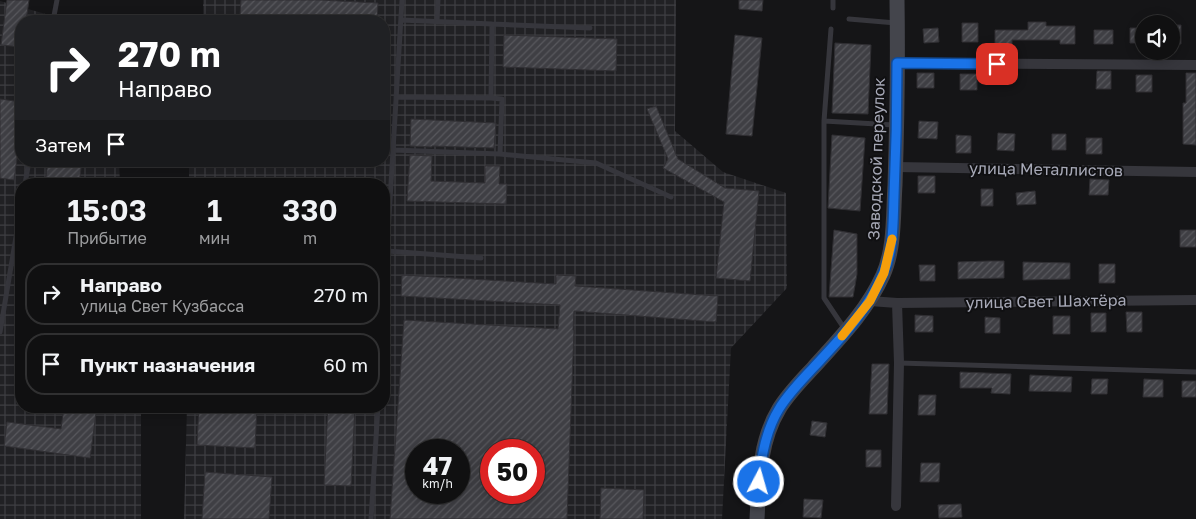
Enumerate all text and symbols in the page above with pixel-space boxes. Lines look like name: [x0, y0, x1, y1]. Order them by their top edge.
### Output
map controls: [1135, 15, 1180, 60]
button: sound: [1135, 15, 1180, 60]
text: 270 m: [118, 33, 221, 75]
icon: right: [35, 35, 100, 100]
pin: [976, 43, 1018, 85]
icon: arrive: [983, 50, 1011, 78]
text: Направо: [118, 75, 212, 102]
street label: Заводской переулок: [863, 77, 889, 241]
icon: arrive: [102, 130, 130, 158]
text: Затем: [35, 133, 92, 156]
street label: улица Металлистов: [969, 158, 1123, 180]
text: 15:03: [67, 192, 147, 228]
text: 1: [207, 192, 222, 228]
text: 330: [282, 192, 338, 228]
text: Прибытие: [67, 228, 147, 248]
text: мин: [199, 228, 230, 248]
text: m: [303, 228, 317, 248]
text: Направо: [80, 273, 162, 296]
icon: right: [37, 280, 65, 308]
text: 270 m: [314, 283, 368, 306]
street label: улица Свет Шахтёра: [965, 290, 1127, 312]
text: улица Свет Кузбасса: [80, 296, 244, 316]
icon: arrive: [37, 350, 65, 378]
text: Пункт назначения: [80, 353, 255, 376]
text: 60 m: [323, 353, 368, 376]
speed limit sign: 50: [480, 439, 545, 504]
text: 47: [423, 450, 452, 481]
position arrow: [732, 455, 784, 507]
text: km/h: [422, 476, 453, 491]

